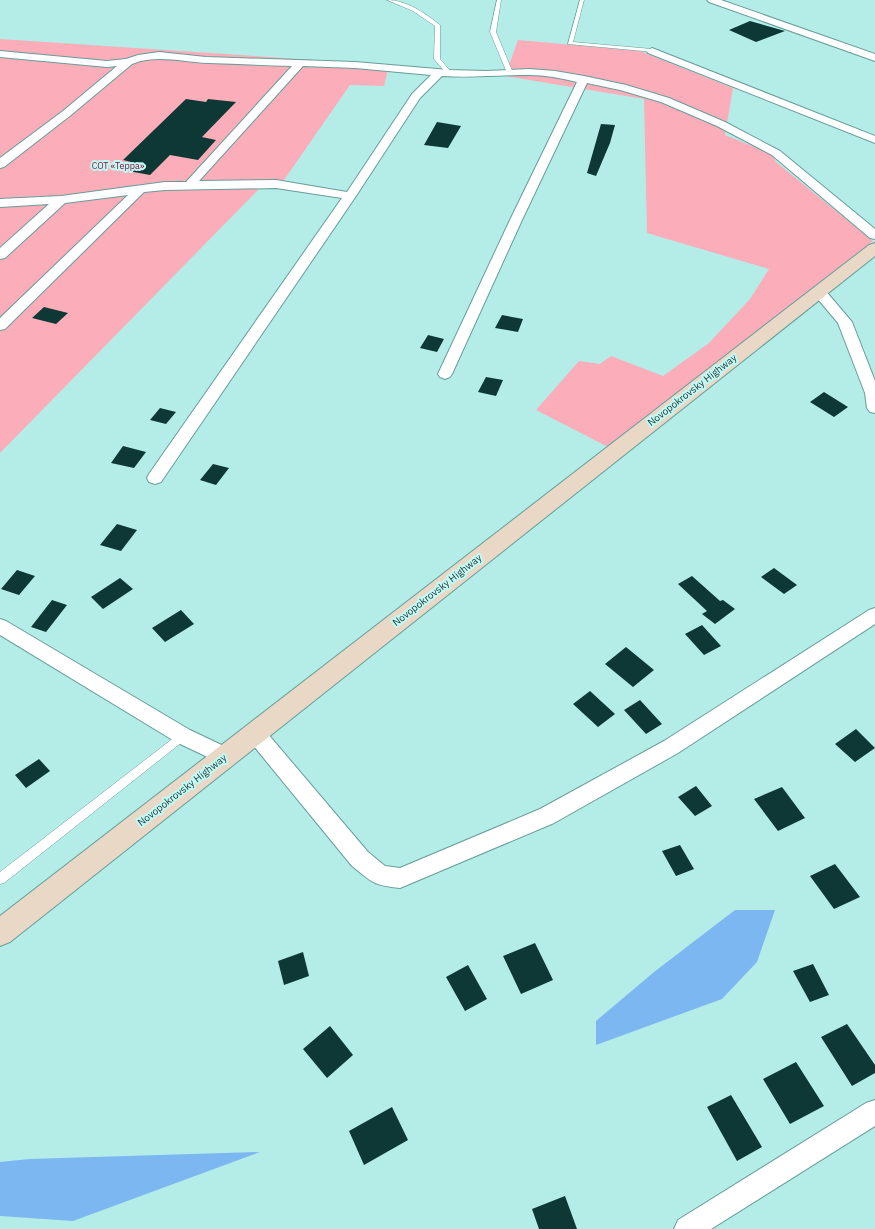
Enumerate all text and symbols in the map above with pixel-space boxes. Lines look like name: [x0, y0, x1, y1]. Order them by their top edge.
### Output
park label: СОТ «Терра»: [92, 160, 145, 171]
street label: Novopokrovsky Highway: [645, 351, 739, 429]
street label: Novopokrovsky Highway: [390, 551, 484, 629]
street label: Novopokrovsky Highway: [135, 751, 229, 829]

